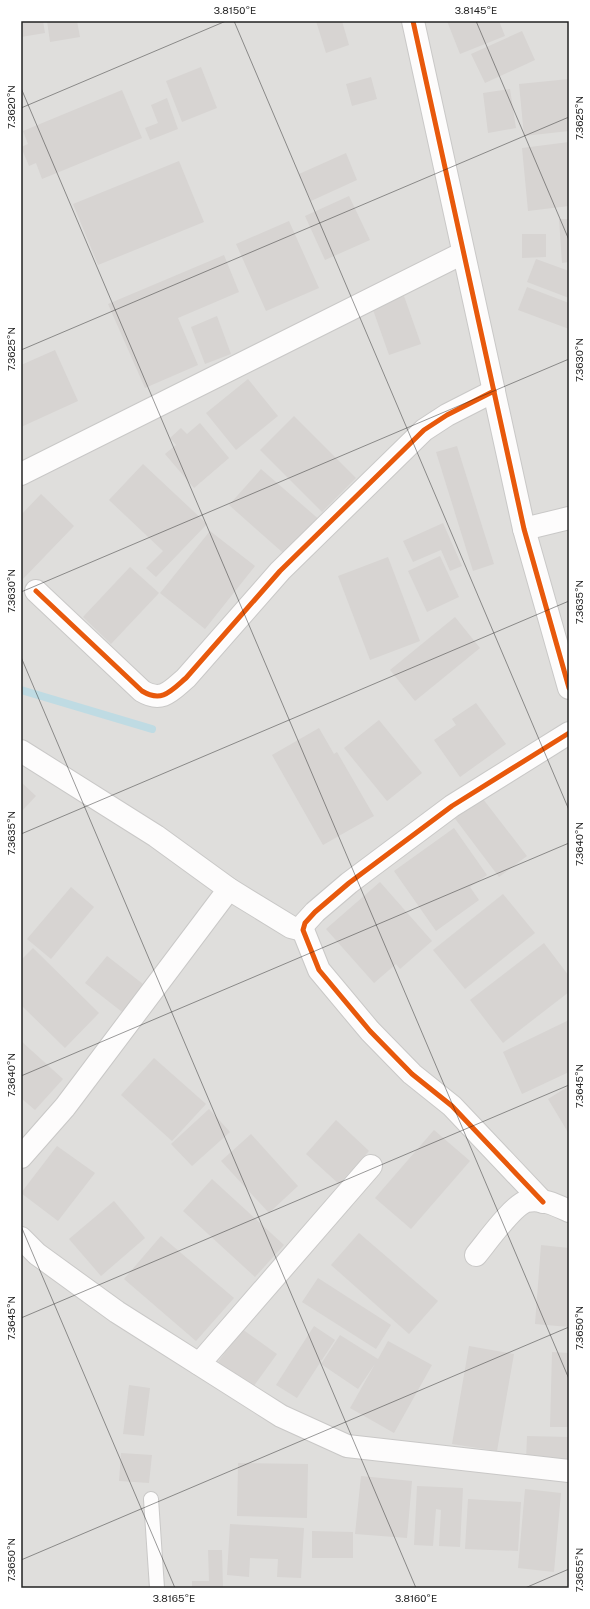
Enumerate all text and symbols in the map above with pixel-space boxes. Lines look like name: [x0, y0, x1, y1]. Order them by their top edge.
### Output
text: 3.8150°E: [214, 4, 256, 16]
text: 3.8145°E: [455, 4, 497, 16]
text: 7.3620°N: [5, 85, 17, 129]
text: 7.3625°N: [573, 96, 585, 140]
text: 7.3625°N: [5, 327, 17, 371]
text: 7.3630°N: [573, 338, 585, 382]
text: 7.3630°N: [5, 569, 17, 613]
text: 7.3635°N: [573, 580, 585, 624]
text: 7.3635°N: [5, 811, 17, 855]
text: 7.3640°N: [573, 822, 585, 866]
text: 7.3640°N: [5, 1053, 17, 1097]
text: 7.3645°N: [573, 1064, 585, 1108]
text: 7.3645°N: [5, 1296, 17, 1340]
text: 7.3650°N: [573, 1306, 585, 1350]
text: 7.3650°N: [5, 1538, 17, 1582]
text: 7.3655°N: [573, 1548, 585, 1592]
text: 3.8165°E: [153, 1592, 195, 1604]
text: 3.8160°E: [395, 1592, 437, 1604]

